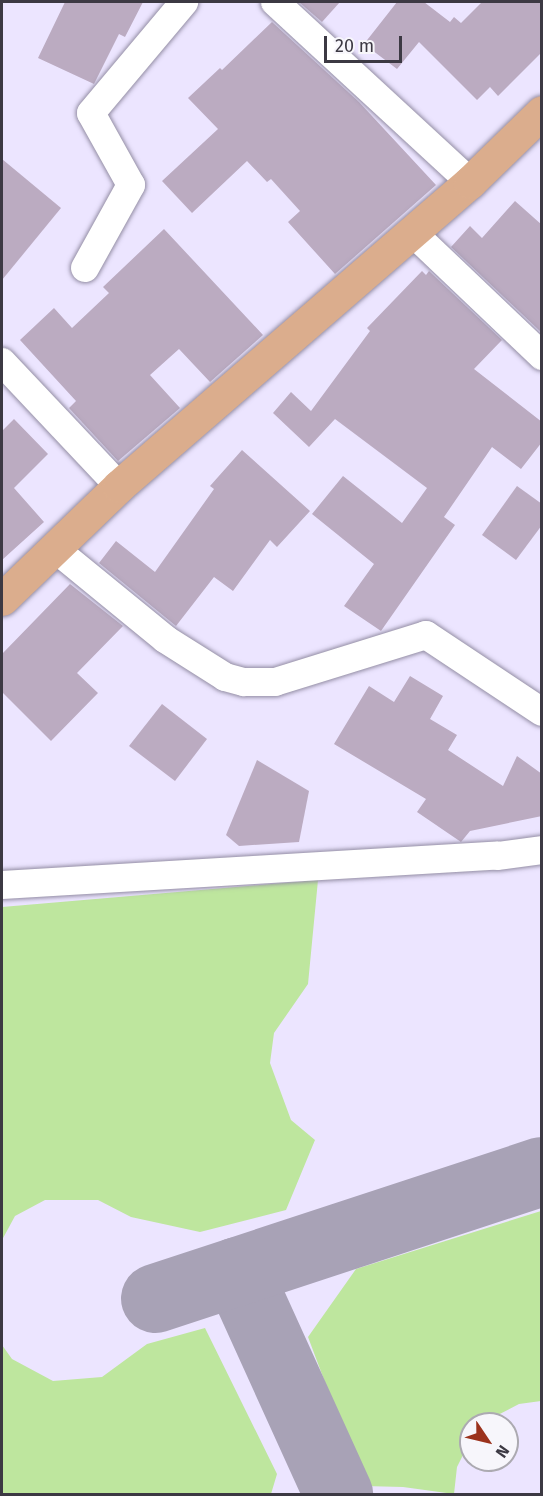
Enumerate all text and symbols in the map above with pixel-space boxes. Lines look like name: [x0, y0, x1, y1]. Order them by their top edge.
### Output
scale bar: [327, 24, 405, 62]
text: 20 m: [335, 35, 374, 57]
north arrow: [459, 1412, 519, 1472]
text: N: [492, 1442, 513, 1461]

